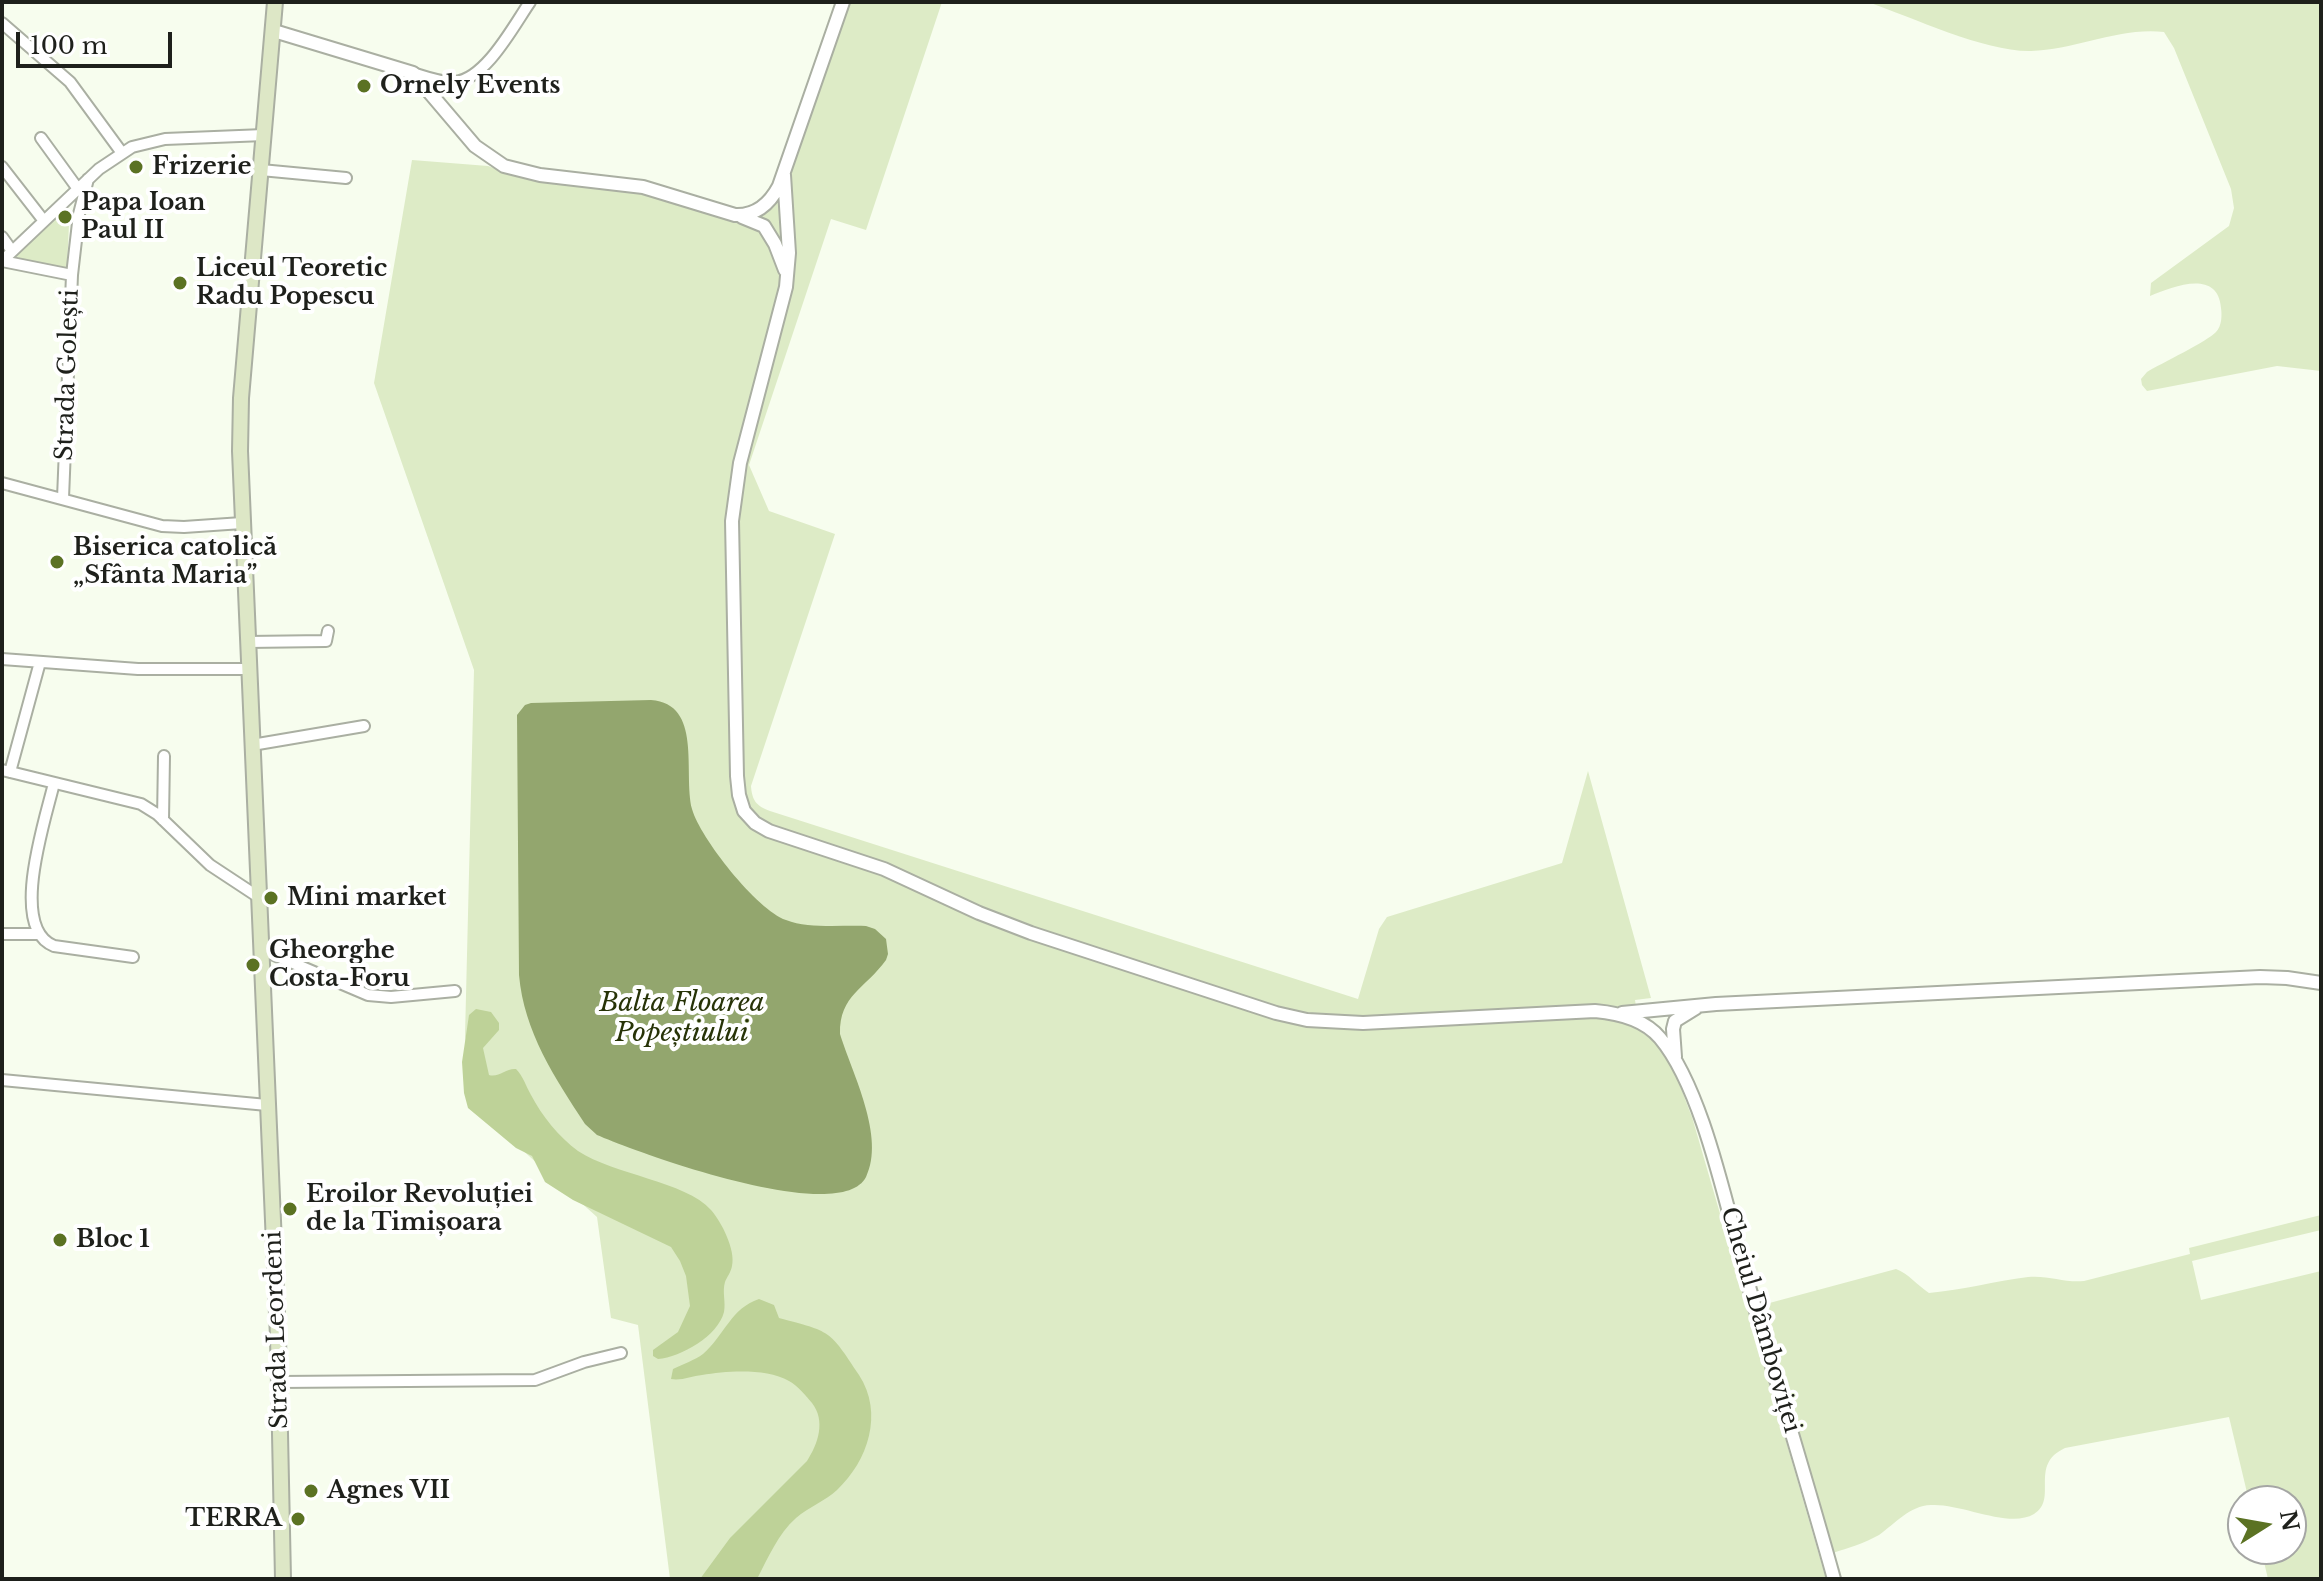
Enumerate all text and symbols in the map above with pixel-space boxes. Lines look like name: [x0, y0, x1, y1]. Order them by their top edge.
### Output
scale bar: [20, 16, 176, 66]
text: 100 m: [30, 31, 108, 60]
place label: Ornely Events: [380, 72, 560, 100]
marker: Ornely Events: [355, 77, 373, 95]
place label: Frizerie: [152, 153, 251, 181]
marker: Frizerie: [127, 158, 145, 176]
place label: Papa Ioan Paul II: [81, 189, 205, 245]
marker: Papa Ioan Paul II: [56, 208, 74, 226]
place label: Liceul Teoretic Radu Popescu: [196, 255, 387, 311]
marker: Liceul Teoretic Radu Popescu: [171, 274, 189, 292]
street label: Strada Golești: [51, 289, 85, 461]
place label: Biserica catolică „Sfânta Maria”: [73, 534, 277, 590]
marker: Biserica catolică „Sfânta Maria”: [48, 553, 66, 571]
place label: Mini market: [287, 884, 446, 912]
marker: Mini market: [262, 889, 280, 907]
place label: Gheorghe Costa-Foru: [269, 937, 410, 993]
marker: Gheorghe Costa-Foru: [244, 956, 262, 974]
water label: Balta Floarea Popeștiului: [599, 988, 765, 1050]
place label: Eroilor Revoluției de la Timișoara: [306, 1181, 533, 1237]
marker: Eroilor Revoluției de la Timișoara: [281, 1200, 299, 1218]
street label: Cheiul Dâmboviței: [1714, 1204, 1806, 1436]
place label: Bloc 1: [76, 1226, 150, 1254]
street label: Strada Leordeni: [259, 1230, 295, 1430]
marker: Bloc 1: [51, 1231, 69, 1249]
place label: Agnes VII: [327, 1477, 450, 1505]
marker: Agnes VII: [302, 1482, 320, 1500]
north arrow: [2227, 1485, 2307, 1565]
place label: TERRA: [185, 1505, 282, 1533]
text: N: [2274, 1508, 2304, 1533]
marker: TERRA: [289, 1510, 307, 1528]

